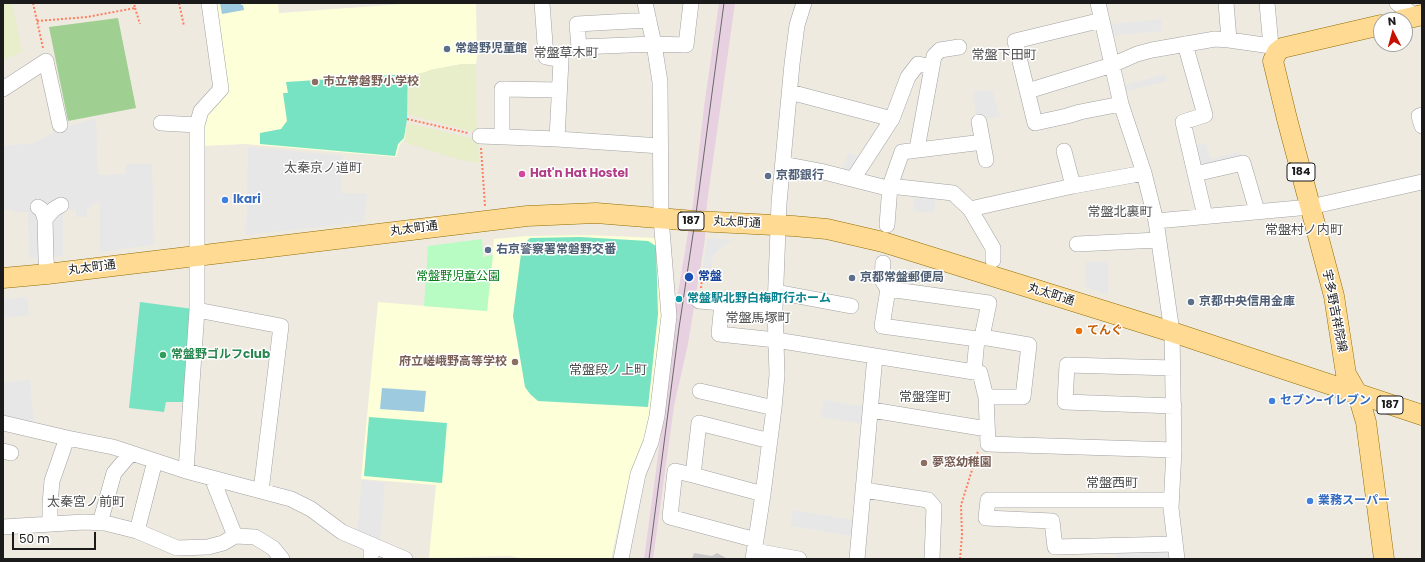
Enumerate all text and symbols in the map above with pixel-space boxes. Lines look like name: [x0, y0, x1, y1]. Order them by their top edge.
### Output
north arrow: [1373, 12, 1413, 52]
text: N: [1387, 13, 1397, 29]
place label: 常磐野児童館: [455, 42, 527, 56]
marker: 常磐野児童館: [442, 44, 452, 54]
district label: 常盤草木町: [534, 46, 598, 62]
district label: 常盤下田町: [972, 48, 1036, 64]
place label: 市立常磐野小学校: [323, 75, 419, 89]
marker: 市立常磐野小学校: [310, 77, 320, 87]
district label: 太秦京ノ道町: [284, 161, 362, 177]
road number: 184: [1287, 163, 1315, 181]
place label: Hat'n Hat Hostel: [530, 167, 628, 181]
marker: Hat'n Hat Hostel: [517, 169, 527, 179]
place label: 京都銀行: [776, 169, 824, 183]
marker: 京都銀行: [763, 171, 773, 181]
place label: Ikari: [233, 193, 261, 207]
marker: Ikari: [220, 195, 230, 205]
district label: 常盤北裏町: [1088, 205, 1152, 221]
road number: 187: [678, 212, 704, 230]
street label: 丸太町通: [713, 215, 761, 231]
street label: 丸太町通: [389, 219, 439, 239]
district label: 常盤村ノ内町: [1265, 223, 1343, 239]
place label: 右京警察署常磐野交番: [496, 243, 616, 257]
marker: 右京警察署常磐野交番: [483, 245, 493, 255]
street label: 丸太町通: [67, 258, 117, 278]
street label: 宇多野吉祥院線: [1319, 268, 1349, 354]
park label: 常盤野児童公園: [416, 270, 500, 284]
place label: 常盤: [698, 270, 722, 284]
marker: 常盤: [683, 271, 695, 283]
place label: 京都常盤郵便局: [860, 271, 944, 285]
marker: 京都常盤郵便局: [847, 273, 857, 283]
street label: 丸太町通: [1026, 281, 1076, 309]
place label: 常盤駅北野白梅町行ホーム: [687, 292, 831, 306]
marker: 常盤駅北野白梅町行ホーム: [674, 294, 684, 304]
place label: 京都中央信用金庫: [1199, 295, 1295, 309]
marker: 京都中央信用金庫: [1186, 297, 1196, 307]
district label: 常盤馬塚町: [726, 311, 790, 327]
place label: てんぐ: [1087, 324, 1123, 338]
marker: てんぐ: [1074, 326, 1084, 336]
place label: 常盤野ゴルフclub: [171, 348, 270, 362]
marker: 常盤野ゴルフclub: [158, 350, 168, 360]
place label: 府立嵯峨野高等学校: [399, 355, 507, 369]
marker: 府立嵯峨野高等学校: [510, 357, 520, 367]
district label: 常盤段ノ上町: [569, 363, 647, 379]
district label: 常盤窪町: [899, 390, 951, 406]
place label: セブン-イレブン: [1280, 394, 1371, 408]
marker: セブン-イレブン: [1267, 396, 1277, 406]
road number: 187: [1377, 396, 1403, 414]
place label: 夢窓幼稚園: [932, 456, 992, 470]
marker: 夢窓幼稚園: [919, 458, 929, 468]
district label: 常盤西町: [1086, 476, 1138, 492]
place label: 業務スーパー: [1318, 494, 1390, 508]
district label: 太秦宮ノ前町: [47, 495, 125, 511]
marker: 業務スーパー: [1305, 496, 1315, 506]
scale bar: [14, 524, 98, 550]
text: 50 m: [19, 530, 50, 547]

